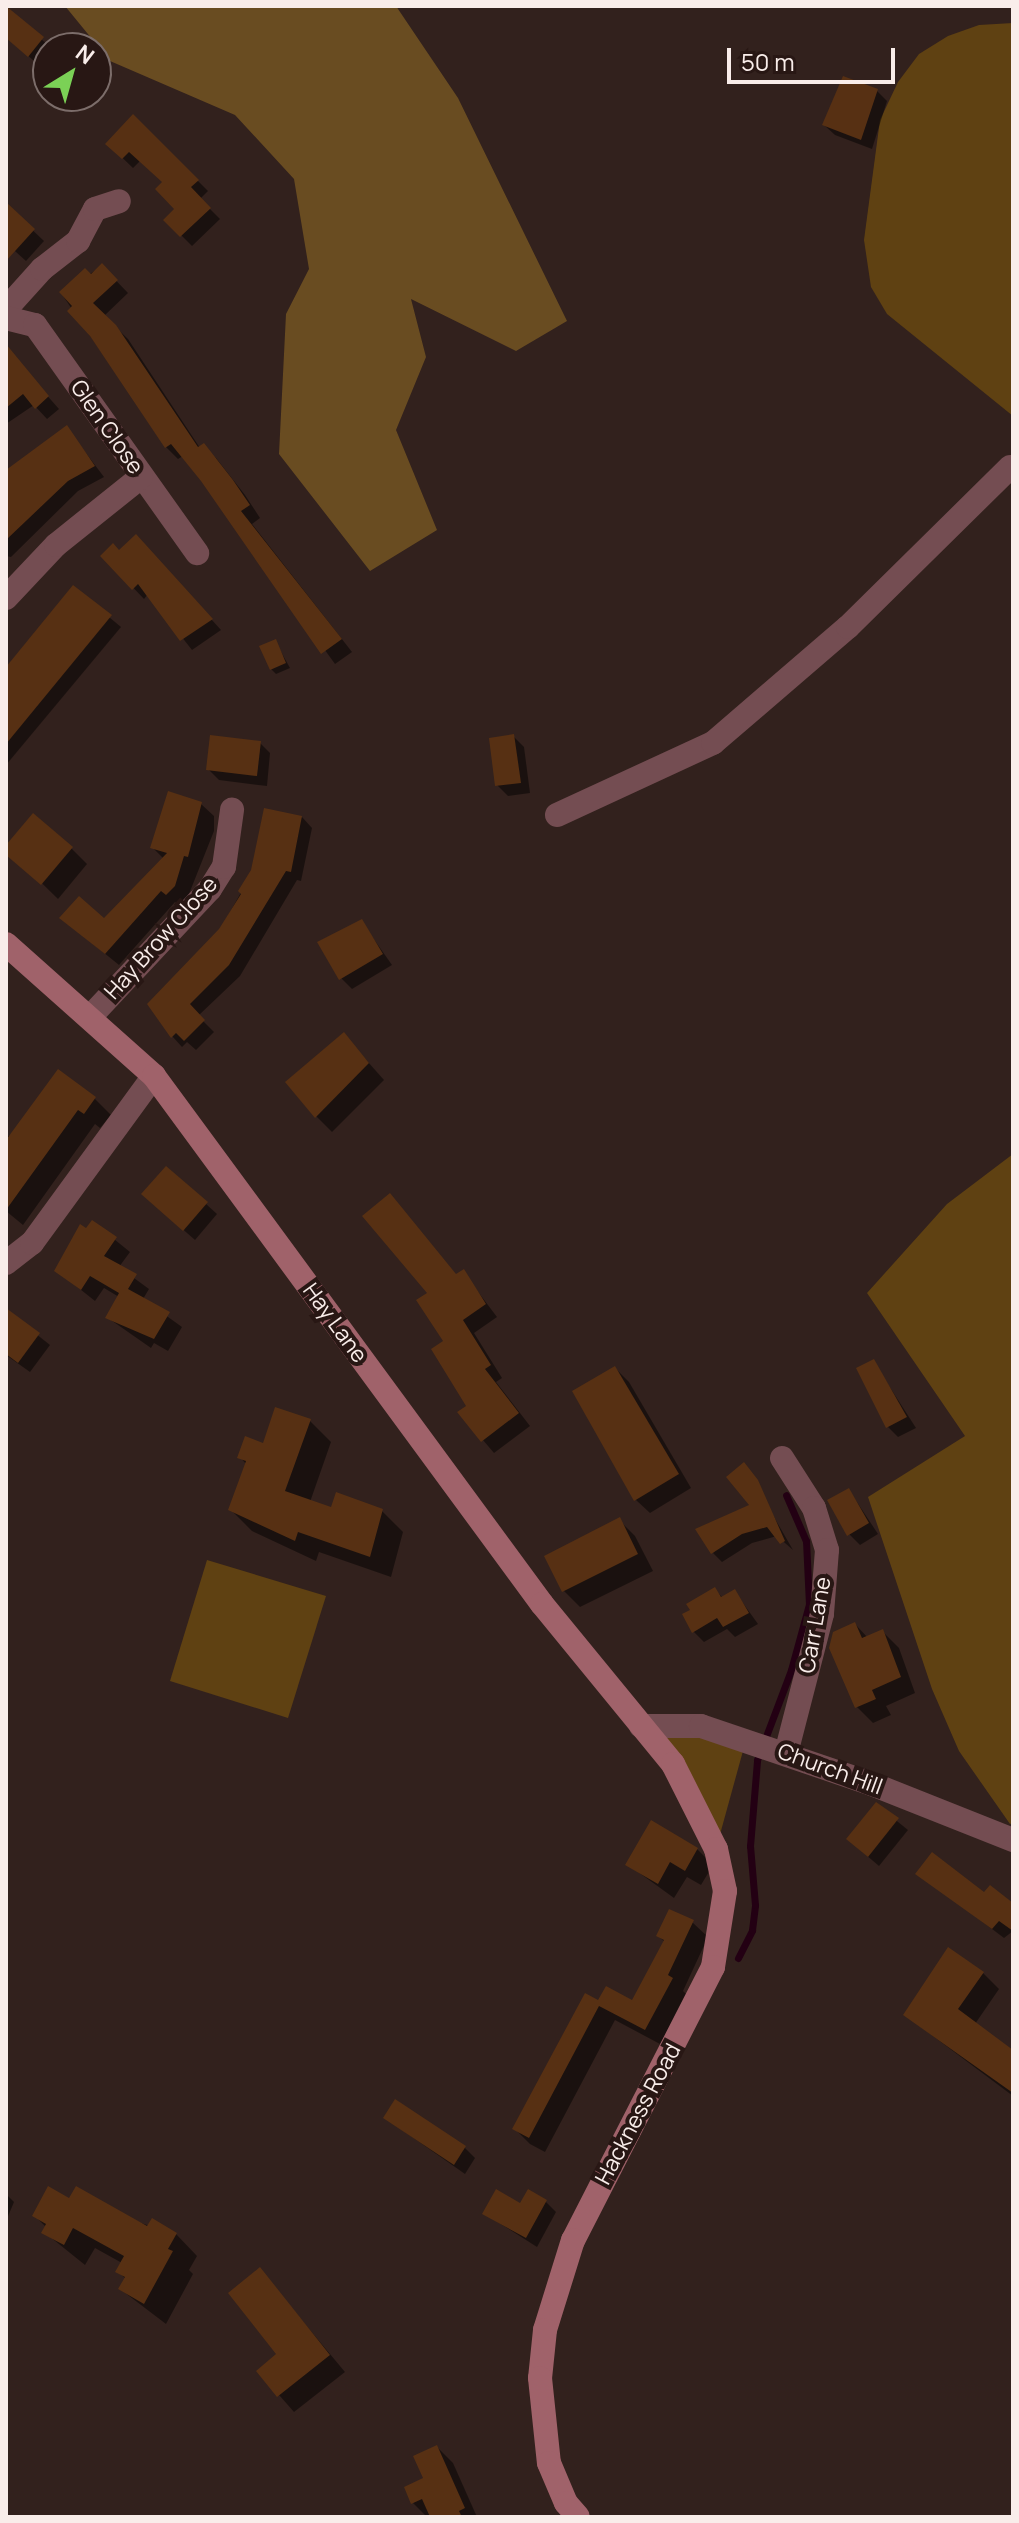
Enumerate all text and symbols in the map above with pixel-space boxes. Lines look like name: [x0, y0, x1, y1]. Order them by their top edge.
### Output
north arrow: [32, 32, 112, 112]
scale bar: [731, 32, 899, 82]
text: N: [70, 38, 101, 71]
text: 50 m: [741, 45, 795, 78]
street label: Glen Close: [65, 375, 149, 479]
street label: Hay Brow Close: [99, 871, 223, 1005]
street label: Hay Lane: [297, 1278, 373, 1368]
street label: Carr Lane: [794, 1575, 836, 1675]
street label: Church Hill: [774, 1738, 886, 1800]
street label: Hackness Road: [590, 2039, 686, 2189]

